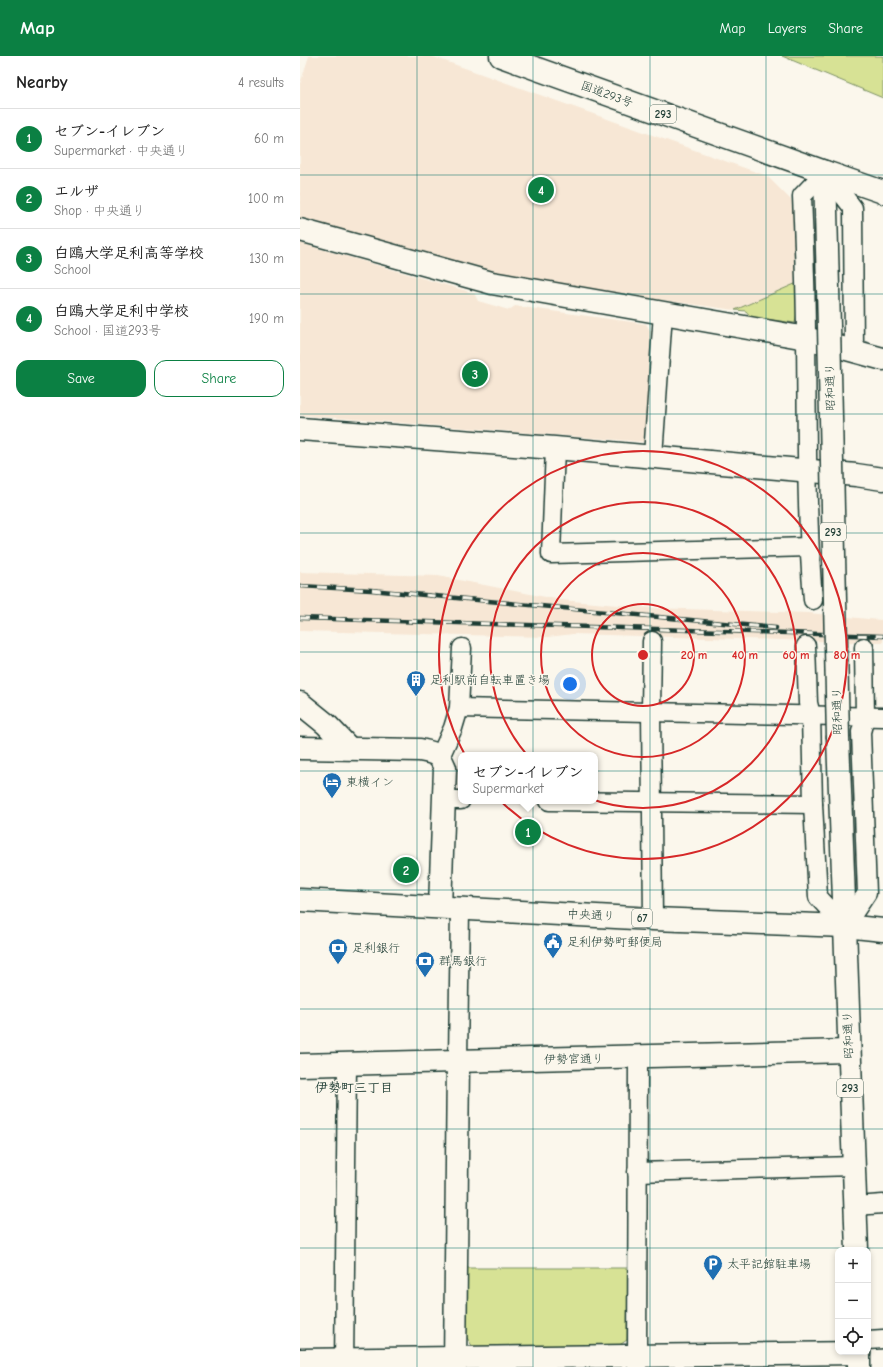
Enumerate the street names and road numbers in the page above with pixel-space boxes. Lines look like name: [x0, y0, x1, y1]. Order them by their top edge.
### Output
street label: 国道293号: [579, 78, 635, 110]
road number: 293: [650, 105, 676, 123]
street label: 昭和通り: [823, 363, 837, 411]
road number: 293: [820, 523, 846, 541]
street label: 昭和通り: [830, 687, 844, 735]
street label: 中央通り: [567, 907, 615, 923]
road number: 67: [632, 909, 652, 927]
street label: 昭和通り: [840, 1011, 856, 1059]
street label: 伊勢宮通り: [544, 1051, 604, 1067]
road number: 293: [837, 1079, 863, 1097]

